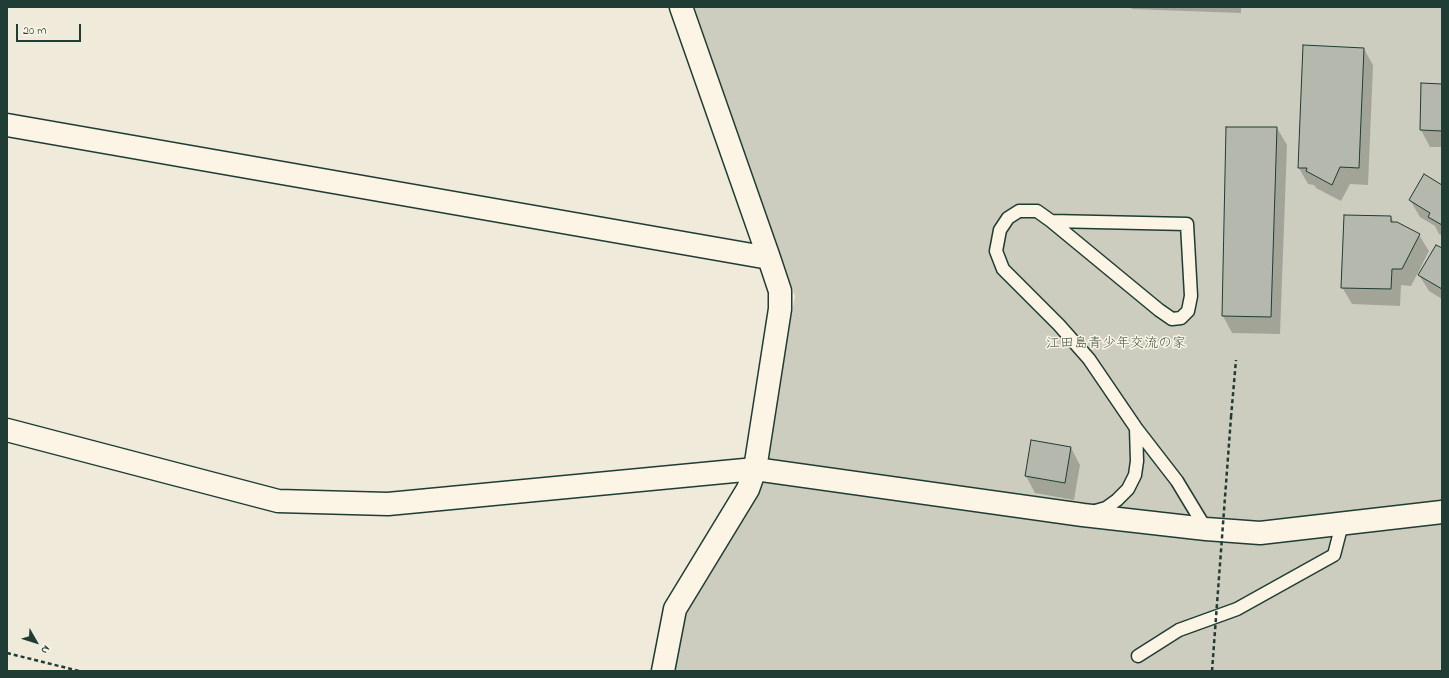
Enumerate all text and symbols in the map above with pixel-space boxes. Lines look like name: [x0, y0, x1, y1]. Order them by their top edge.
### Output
scale bar: [18, 16, 83, 42]
text: 20 m: [23, 22, 46, 40]
park label: 江田島青少年交流の家: [1046, 337, 1186, 353]
north arrow: [16, 622, 56, 662]
text: N: [37, 642, 54, 657]

